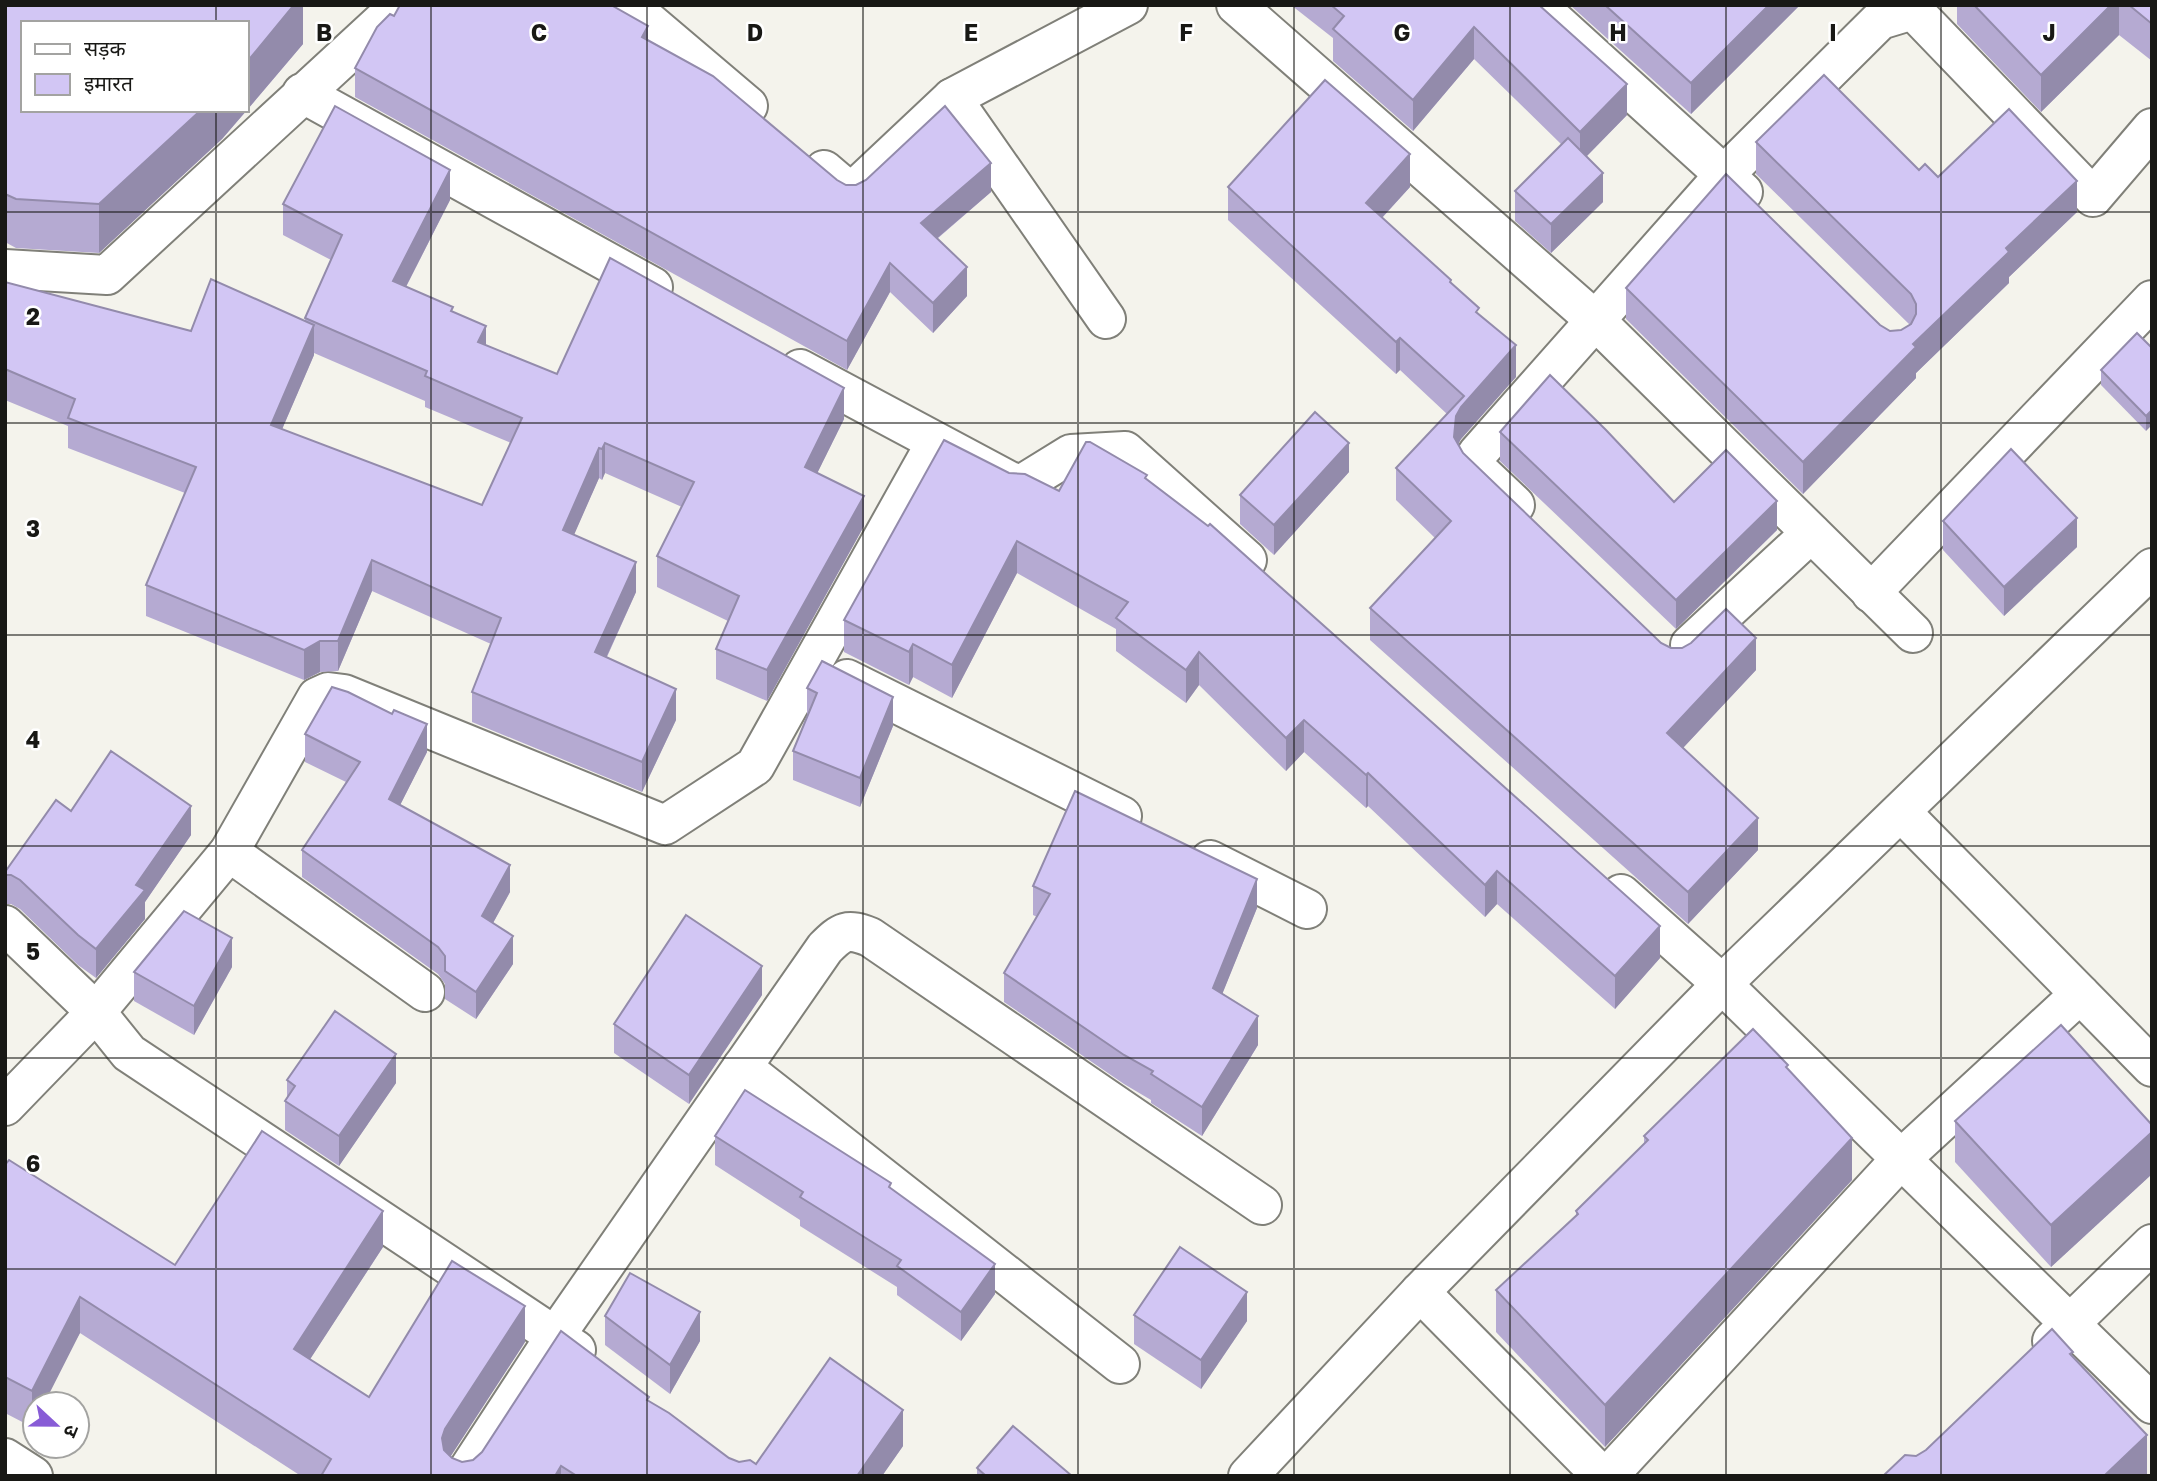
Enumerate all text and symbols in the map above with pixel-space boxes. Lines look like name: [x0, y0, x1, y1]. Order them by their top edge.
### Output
text: B: [316, 18, 332, 46]
text: C: [531, 18, 547, 46]
text: D: [747, 18, 763, 46]
text: E: [964, 18, 978, 46]
text: F: [1179, 18, 1193, 46]
text: G: [1394, 18, 1410, 46]
text: H: [1609, 18, 1627, 46]
text: I: [1829, 18, 1837, 46]
text: J: [2042, 18, 2056, 46]
legend: [21, 21, 248, 112]
text: सड़क: [84, 35, 126, 61]
text: इमारत: [84, 70, 134, 96]
text: 2: [26, 302, 40, 330]
text: 3: [26, 514, 40, 542]
text: 4: [26, 725, 40, 753]
text: 5: [26, 937, 40, 965]
text: 6: [26, 1149, 40, 1177]
north arrow: [21, 1390, 91, 1460]
text: उ: [59, 1422, 85, 1442]

